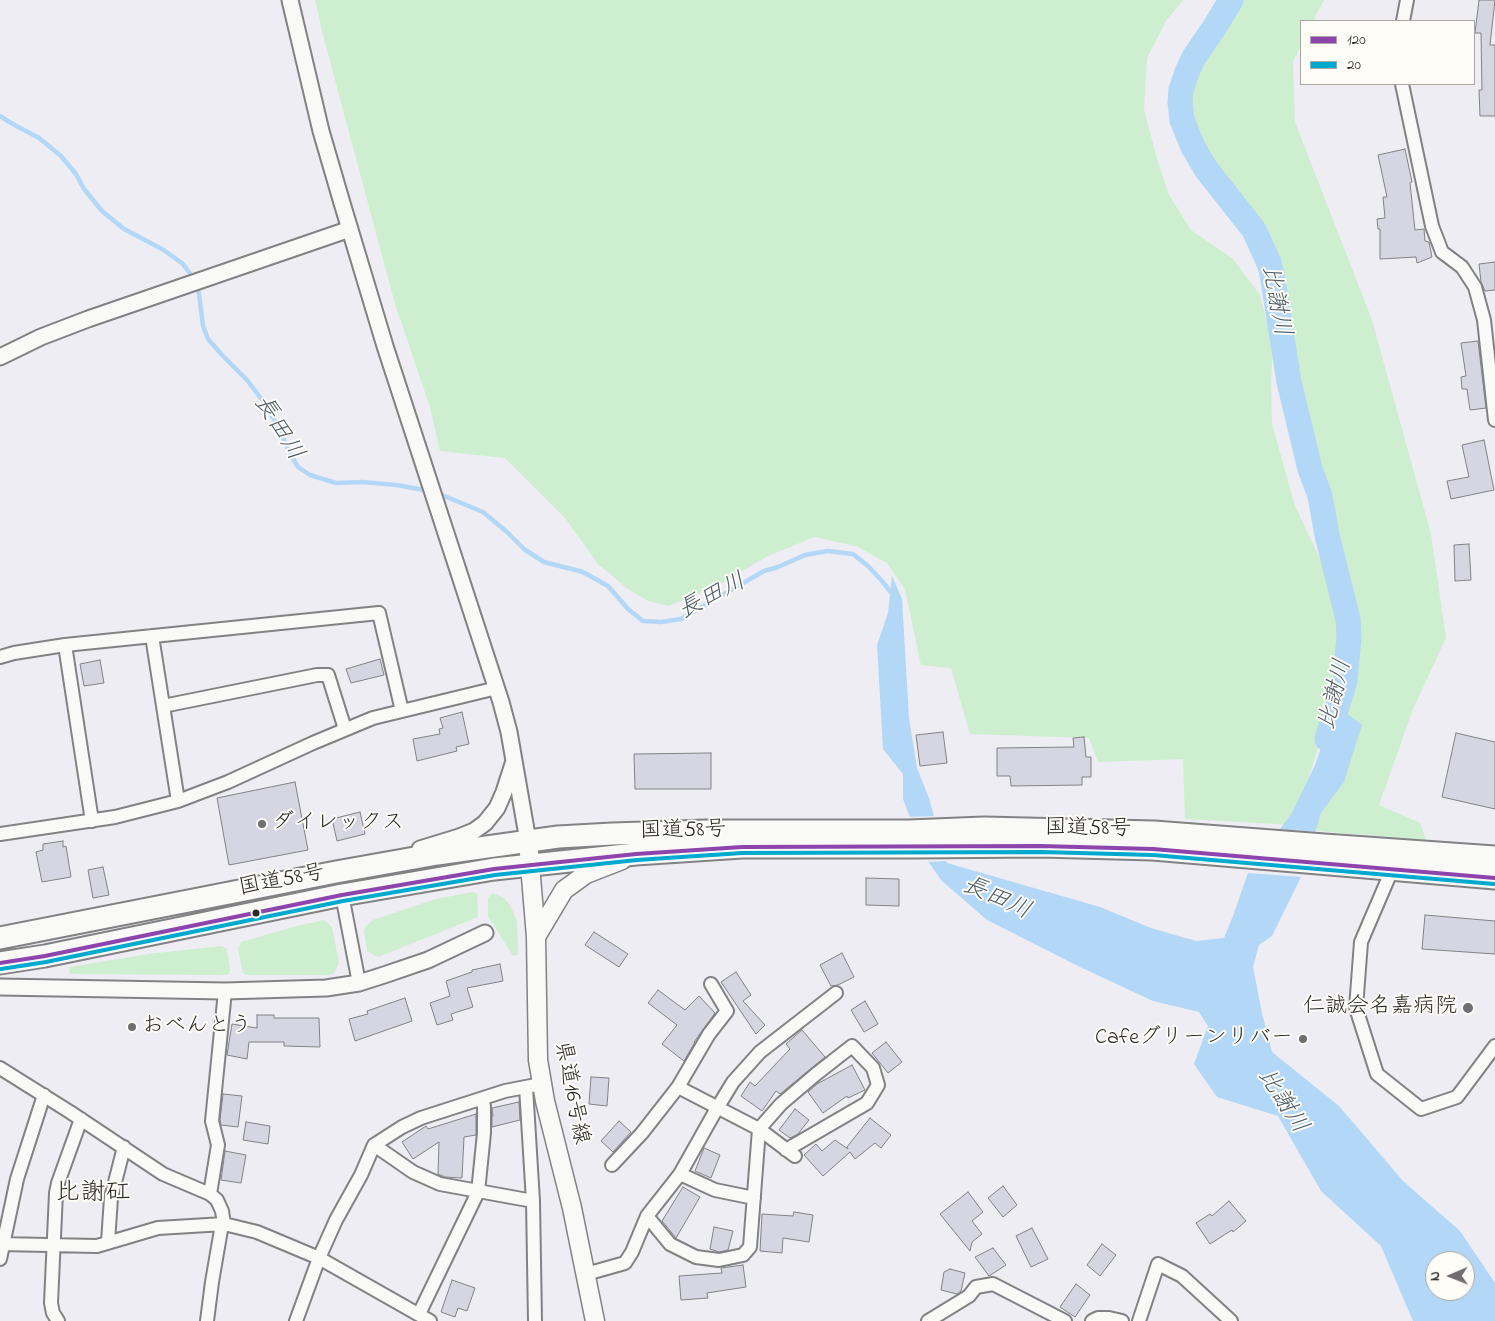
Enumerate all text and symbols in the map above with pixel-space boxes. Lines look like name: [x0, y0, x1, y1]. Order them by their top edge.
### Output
legend: [1300, 20, 1475, 85]
text: 120: [1347, 29, 1366, 51]
text: 20: [1347, 54, 1361, 76]
water label: 比謝川: [1253, 263, 1295, 339]
water label: 長田川: [246, 391, 308, 467]
water label: 長田川: [674, 569, 752, 627]
water label: 比謝川: [1314, 657, 1360, 733]
place label: ダイレックス: [272, 811, 404, 837]
street label: 国道58号: [1044, 816, 1132, 844]
marker: ダイレックス: [256, 818, 268, 830]
street label: 国道58号: [639, 818, 727, 846]
street label: 国道58号: [237, 861, 327, 903]
water label: 長田川: [957, 872, 1035, 928]
unlabelled marker: [251, 908, 261, 918]
place label: 仁誠会名嘉病院: [1303, 995, 1457, 1021]
marker: 仁誠会名嘉病院: [1461, 1001, 1475, 1015]
place label: おべんとう: [142, 1014, 252, 1040]
marker: おべんとう: [126, 1021, 138, 1033]
place label: Cafeグリーンリバー: [1095, 1026, 1293, 1052]
marker: Cafeグリーンリバー: [1297, 1033, 1309, 1045]
street label: 県道16号線: [547, 1039, 593, 1147]
water label: 比謝川: [1249, 1064, 1313, 1140]
district label: 比謝矼: [56, 1180, 130, 1210]
north arrow: [1425, 1251, 1475, 1301]
text: N: [1425, 1271, 1446, 1281]

